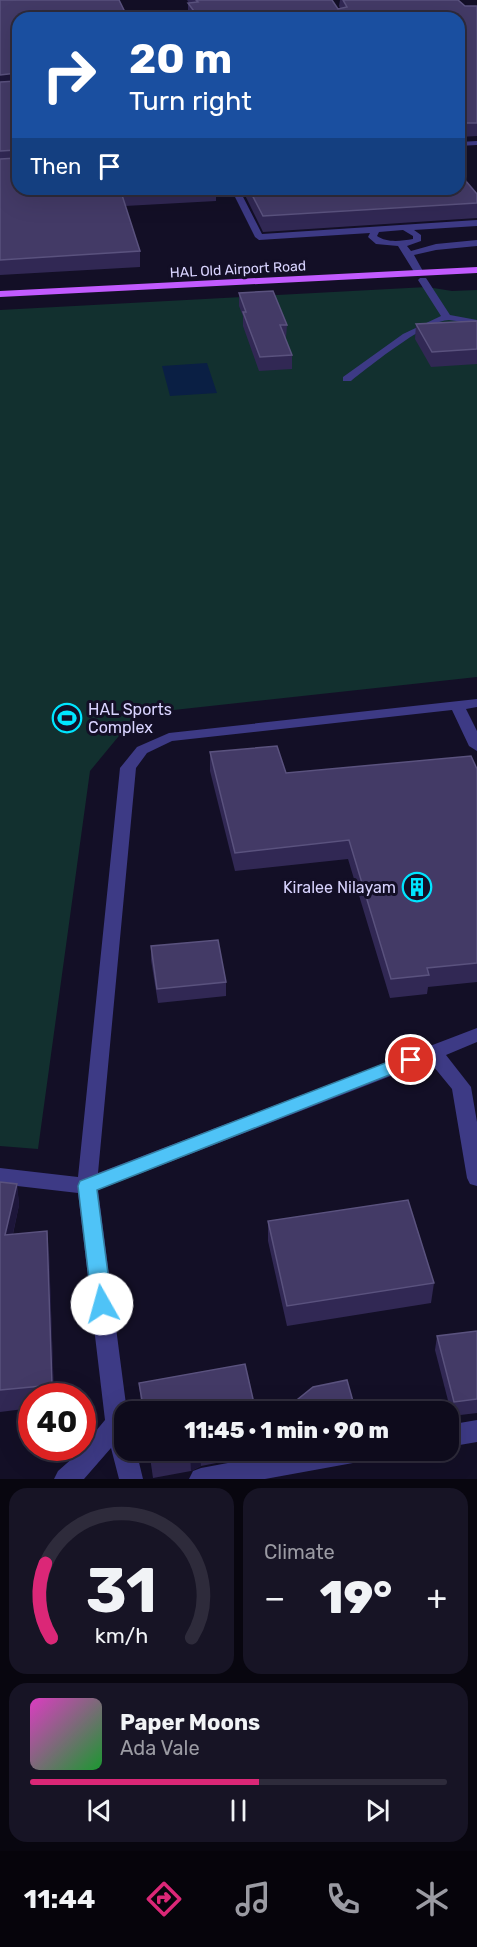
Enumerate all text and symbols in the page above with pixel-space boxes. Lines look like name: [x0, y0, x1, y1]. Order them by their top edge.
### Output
text: 20 m: [129, 34, 232, 84]
icon: right: [30, 36, 108, 114]
text: Turn right: [129, 85, 252, 117]
icon: arrive: [93, 150, 126, 183]
text: Then: [30, 153, 81, 180]
street label: HAL Old Airport Road: [169, 257, 307, 282]
place label: HAL Sports Complex: [88, 700, 172, 737]
sports icon: HAL Sports Complex: [51, 702, 83, 734]
building icon: Kiralee Nilayam: [401, 871, 433, 903]
place label: Kiralee Nilayam: [283, 878, 396, 897]
pin: [385, 1034, 436, 1085]
icon: arrive: [394, 1043, 427, 1076]
position arrow: [70, 1272, 134, 1336]
speed limit sign: 40: [18, 1383, 96, 1461]
text: 11:45 · 1 min · 90 m: [184, 1417, 389, 1444]
text: Climate: [264, 1540, 335, 1564]
text: 31: [86, 1554, 157, 1628]
text: 19°: [320, 1571, 392, 1624]
text: −: [264, 1578, 285, 1617]
text: +: [426, 1578, 447, 1617]
text: km/h: [95, 1623, 148, 1648]
text: Paper Moons: [120, 1709, 260, 1736]
text: Ada Vale: [120, 1736, 200, 1760]
icon: previous: [83, 1794, 116, 1827]
icon: pause: [222, 1794, 255, 1827]
icon: next: [361, 1794, 394, 1827]
icon: directions: [143, 1878, 185, 1920]
icon: music: [232, 1878, 274, 1920]
icon: phone: [322, 1878, 364, 1920]
icon: climate: [411, 1878, 453, 1920]
text: 11:44: [24, 1883, 95, 1915]

